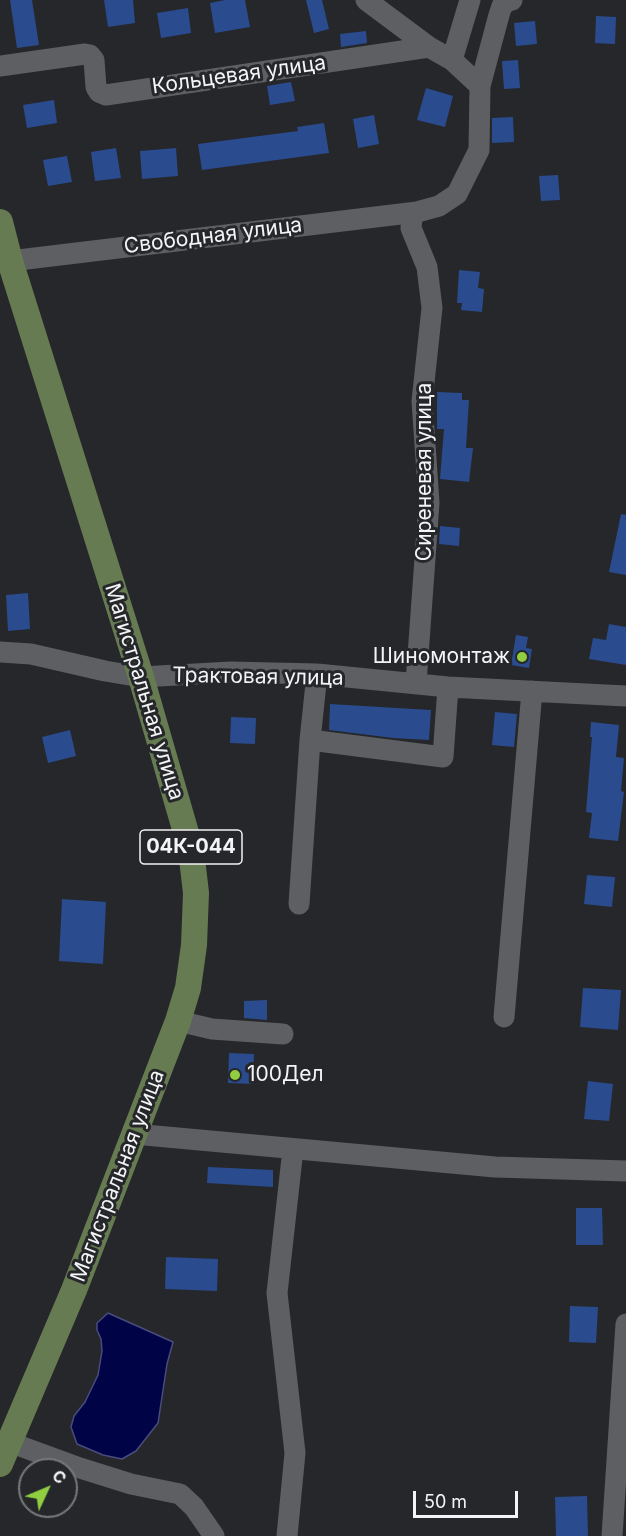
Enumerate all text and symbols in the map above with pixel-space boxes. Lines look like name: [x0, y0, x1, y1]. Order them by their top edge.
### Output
street label: Кольцевая улица: [150, 50, 328, 100]
street label: Свободная улица: [122, 213, 304, 259]
street label: Сиреневая улица: [412, 383, 438, 561]
street label: Магистральная улица: [99, 581, 189, 803]
place label: Шиномонтаж: [373, 644, 510, 670]
marker: Шиномонтаж: [515, 650, 529, 664]
street label: Трактовая улица: [172, 663, 344, 691]
road number: 04К-044: [140, 830, 242, 864]
place label: 100Дел: [247, 1062, 324, 1088]
street label: Магистральная улица: [66, 1067, 170, 1285]
marker: 100Дел: [228, 1068, 242, 1082]
north arrow: [18, 1458, 78, 1518]
text: С: [48, 1466, 71, 1488]
scale bar: [416, 1479, 521, 1517]
text: 50 m: [424, 1491, 467, 1512]

